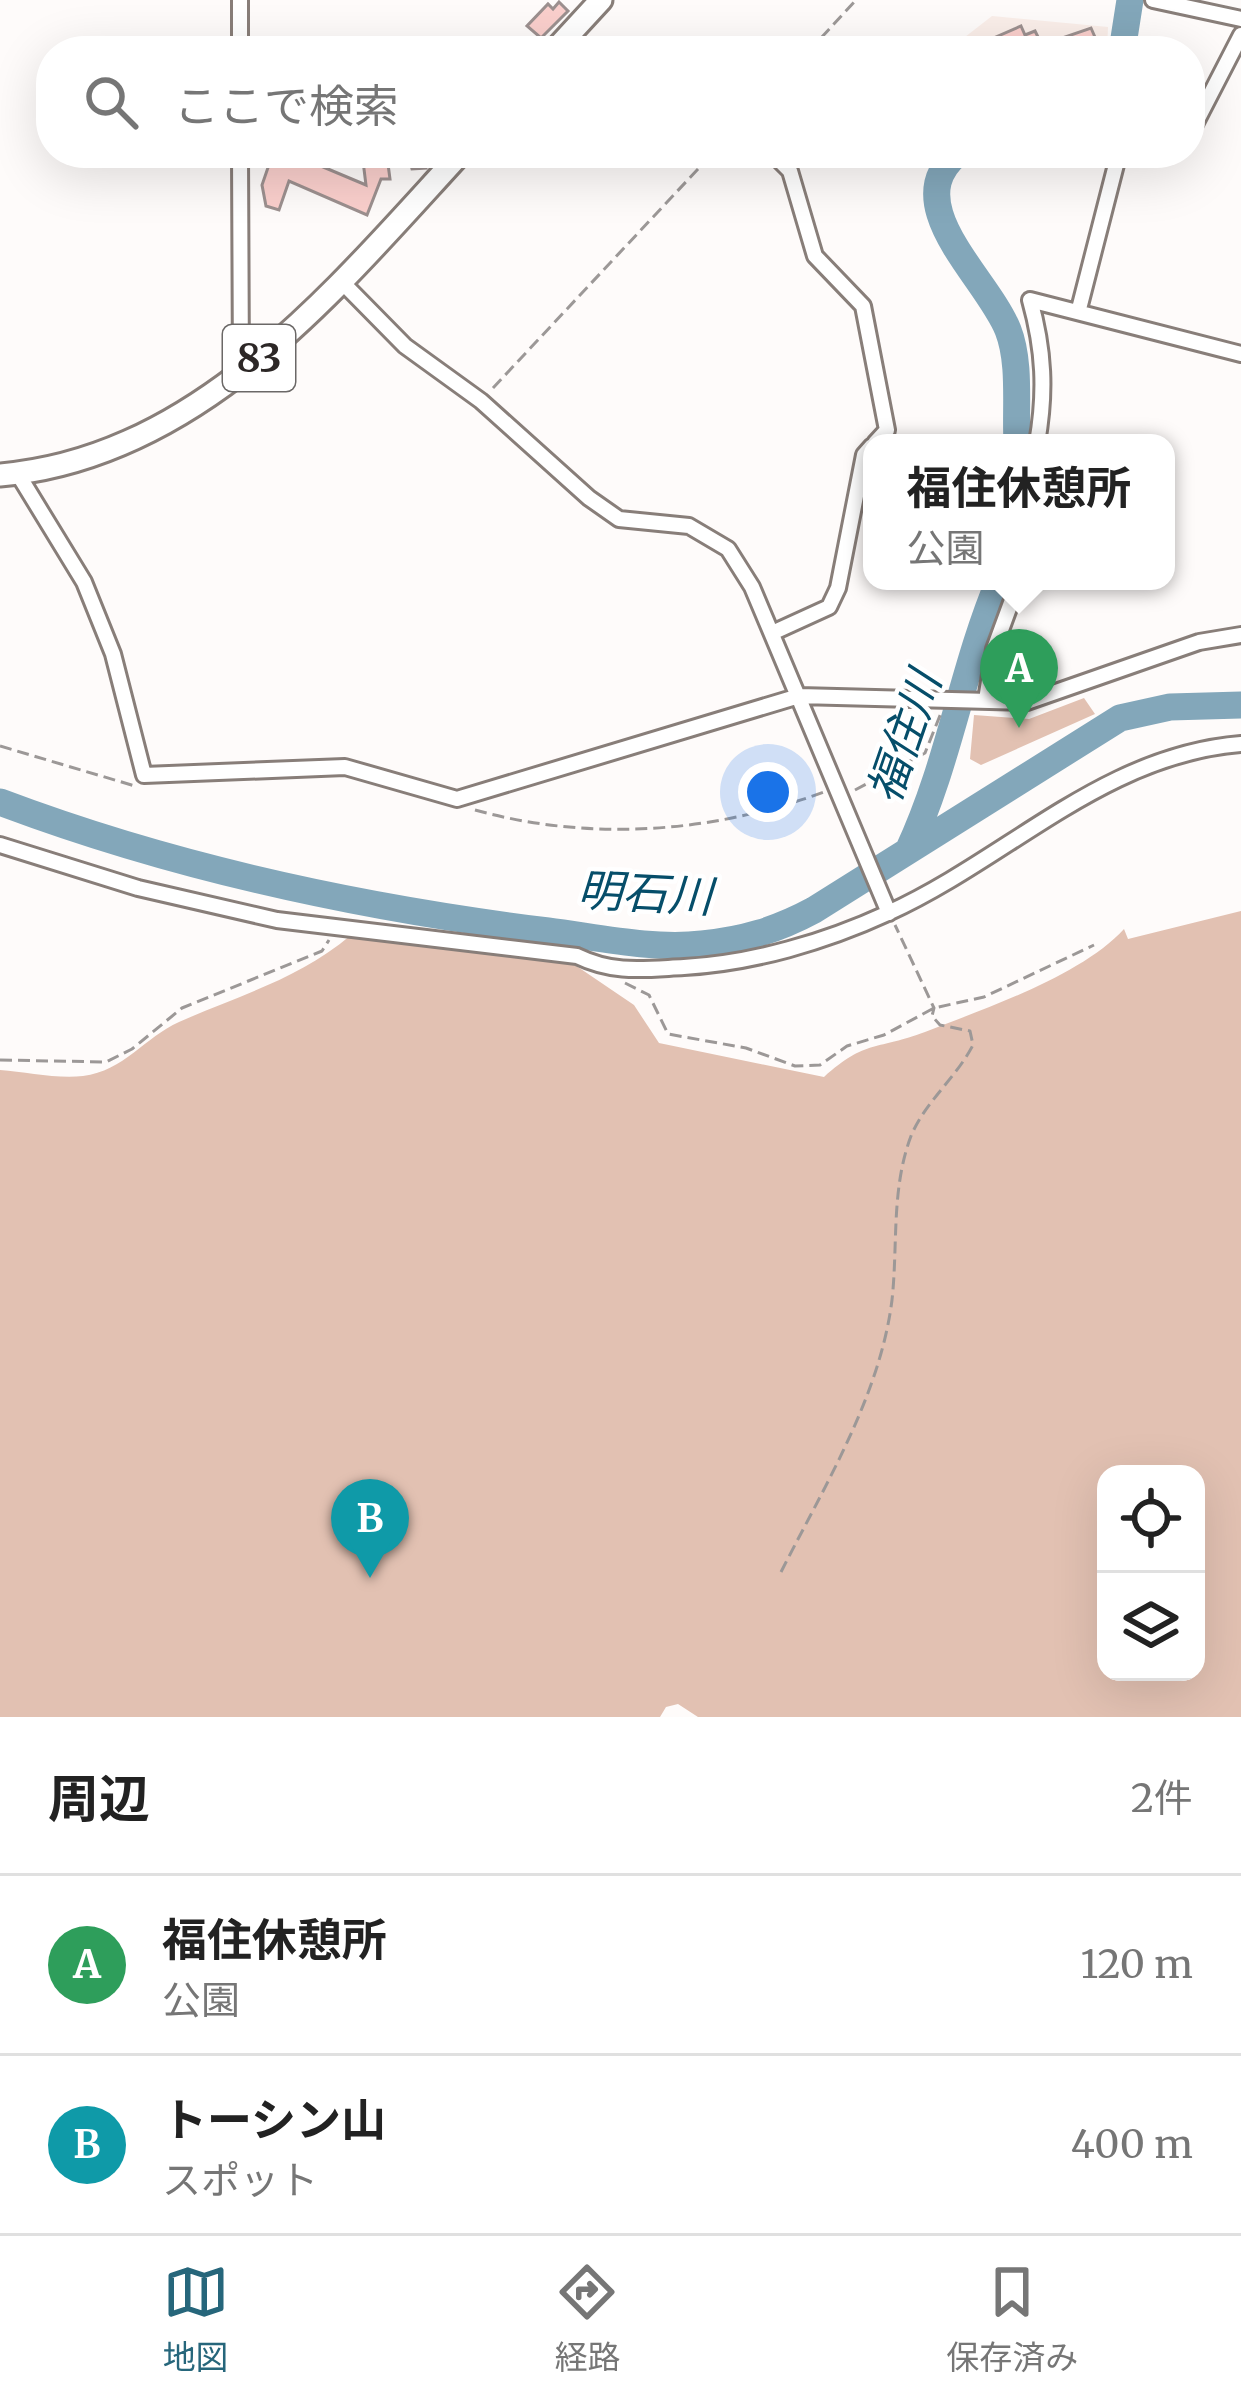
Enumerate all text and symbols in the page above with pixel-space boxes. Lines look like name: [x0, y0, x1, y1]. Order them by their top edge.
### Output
search box: [36, 36, 1205, 168]
icon: search: [78, 69, 144, 135]
text: ここで検索: [174, 78, 399, 134]
road number: 83: [223, 325, 295, 391]
popup: [863, 434, 1175, 590]
text: 福住休憩所: [906, 460, 1132, 516]
text: 公園: [906, 524, 985, 573]
pin: A: [980, 629, 1058, 728]
water label: 福住川: [856, 660, 954, 810]
your location: [738, 762, 798, 822]
water label: 明石川: [576, 862, 718, 925]
map controls: [1097, 1465, 1205, 1681]
button: locate: [1097, 1465, 1205, 1573]
pin: B: [331, 1479, 409, 1578]
button: layers: [1097, 1573, 1205, 1681]
text: 周辺: [48, 1767, 150, 1831]
text: 2件: [1131, 1774, 1193, 1823]
text: 福住休憩所: [162, 1912, 387, 1968]
text: A: [73, 1940, 101, 1989]
text: 120 m: [1080, 1940, 1193, 1989]
text: 公園: [162, 1976, 240, 2025]
text: トーシン山: [162, 2092, 386, 2148]
text: B: [73, 2120, 101, 2169]
text: 400 m: [1071, 2120, 1193, 2169]
text: スポット: [162, 2156, 318, 2205]
tab: 地図: [163, 2259, 229, 2379]
tab: 経路: [554, 2259, 620, 2379]
tab: 保存済み: [946, 2259, 1078, 2379]

